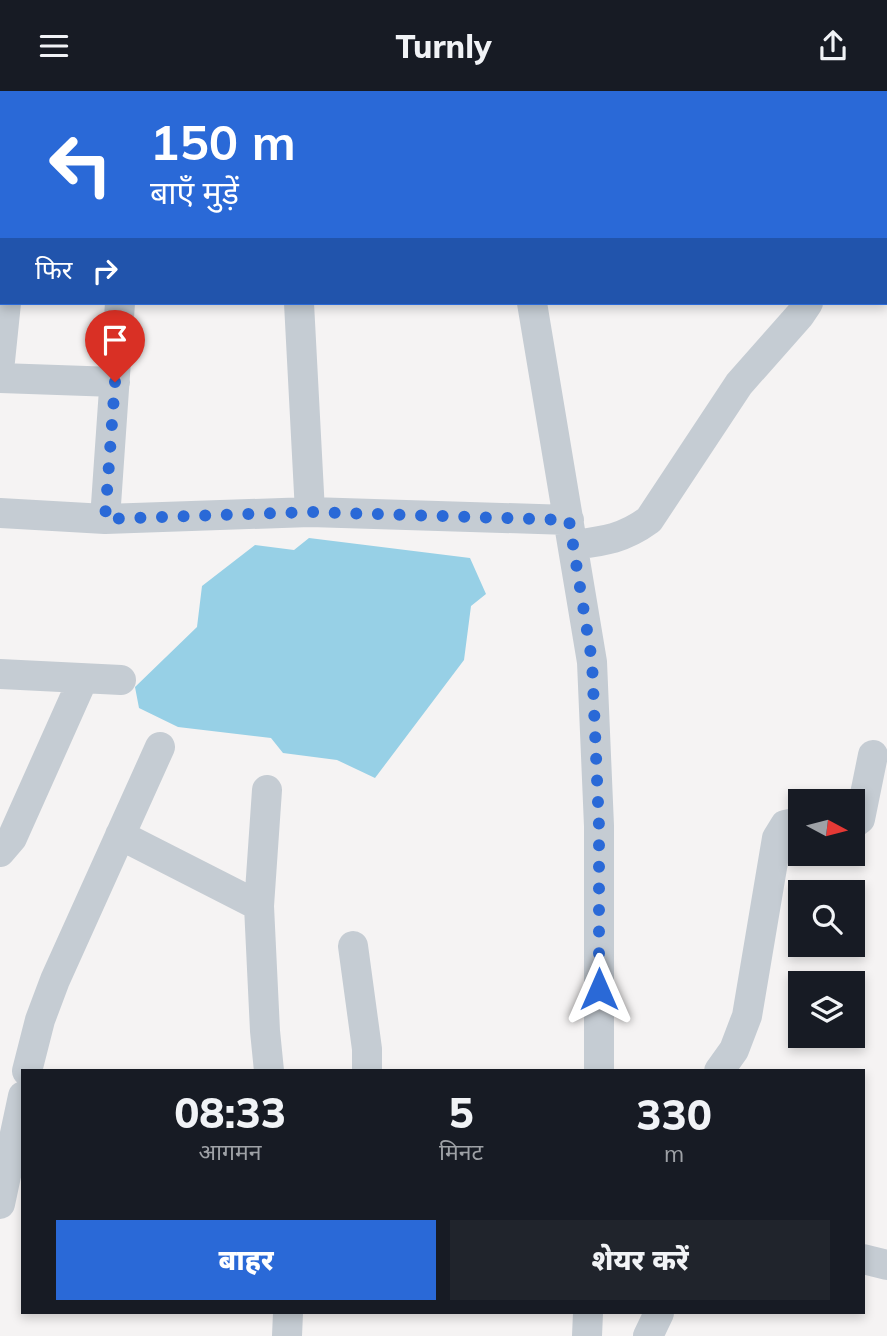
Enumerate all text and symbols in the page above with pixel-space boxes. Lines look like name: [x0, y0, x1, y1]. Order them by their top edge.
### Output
text: Turnly: [395, 26, 492, 66]
icon: menu: [35, 27, 73, 65]
icon: share: [814, 27, 852, 65]
text: 150 m: [150, 111, 296, 172]
icon: left: [35, 119, 126, 210]
text: बाएँ मुड़ें: [150, 172, 239, 212]
icon: right: [86, 252, 124, 290]
text: फिर: [35, 253, 72, 286]
pin: [85, 310, 145, 382]
icon: arrive: [96, 321, 134, 359]
north arrow: [788, 789, 864, 866]
map controls: [788, 789, 865, 1048]
button: search: [788, 880, 865, 957]
position arrow: [562, 952, 636, 1026]
button: layers: [788, 971, 865, 1048]
text: 08:33: [174, 1086, 286, 1139]
text: 5: [448, 1086, 474, 1139]
text: 330: [636, 1088, 712, 1141]
text: आगमन: [199, 1137, 262, 1166]
text: मिनट: [439, 1137, 483, 1166]
text: m: [664, 1139, 684, 1168]
button: बाहर: [56, 1220, 436, 1300]
button: शेयर करें: [450, 1220, 830, 1300]

